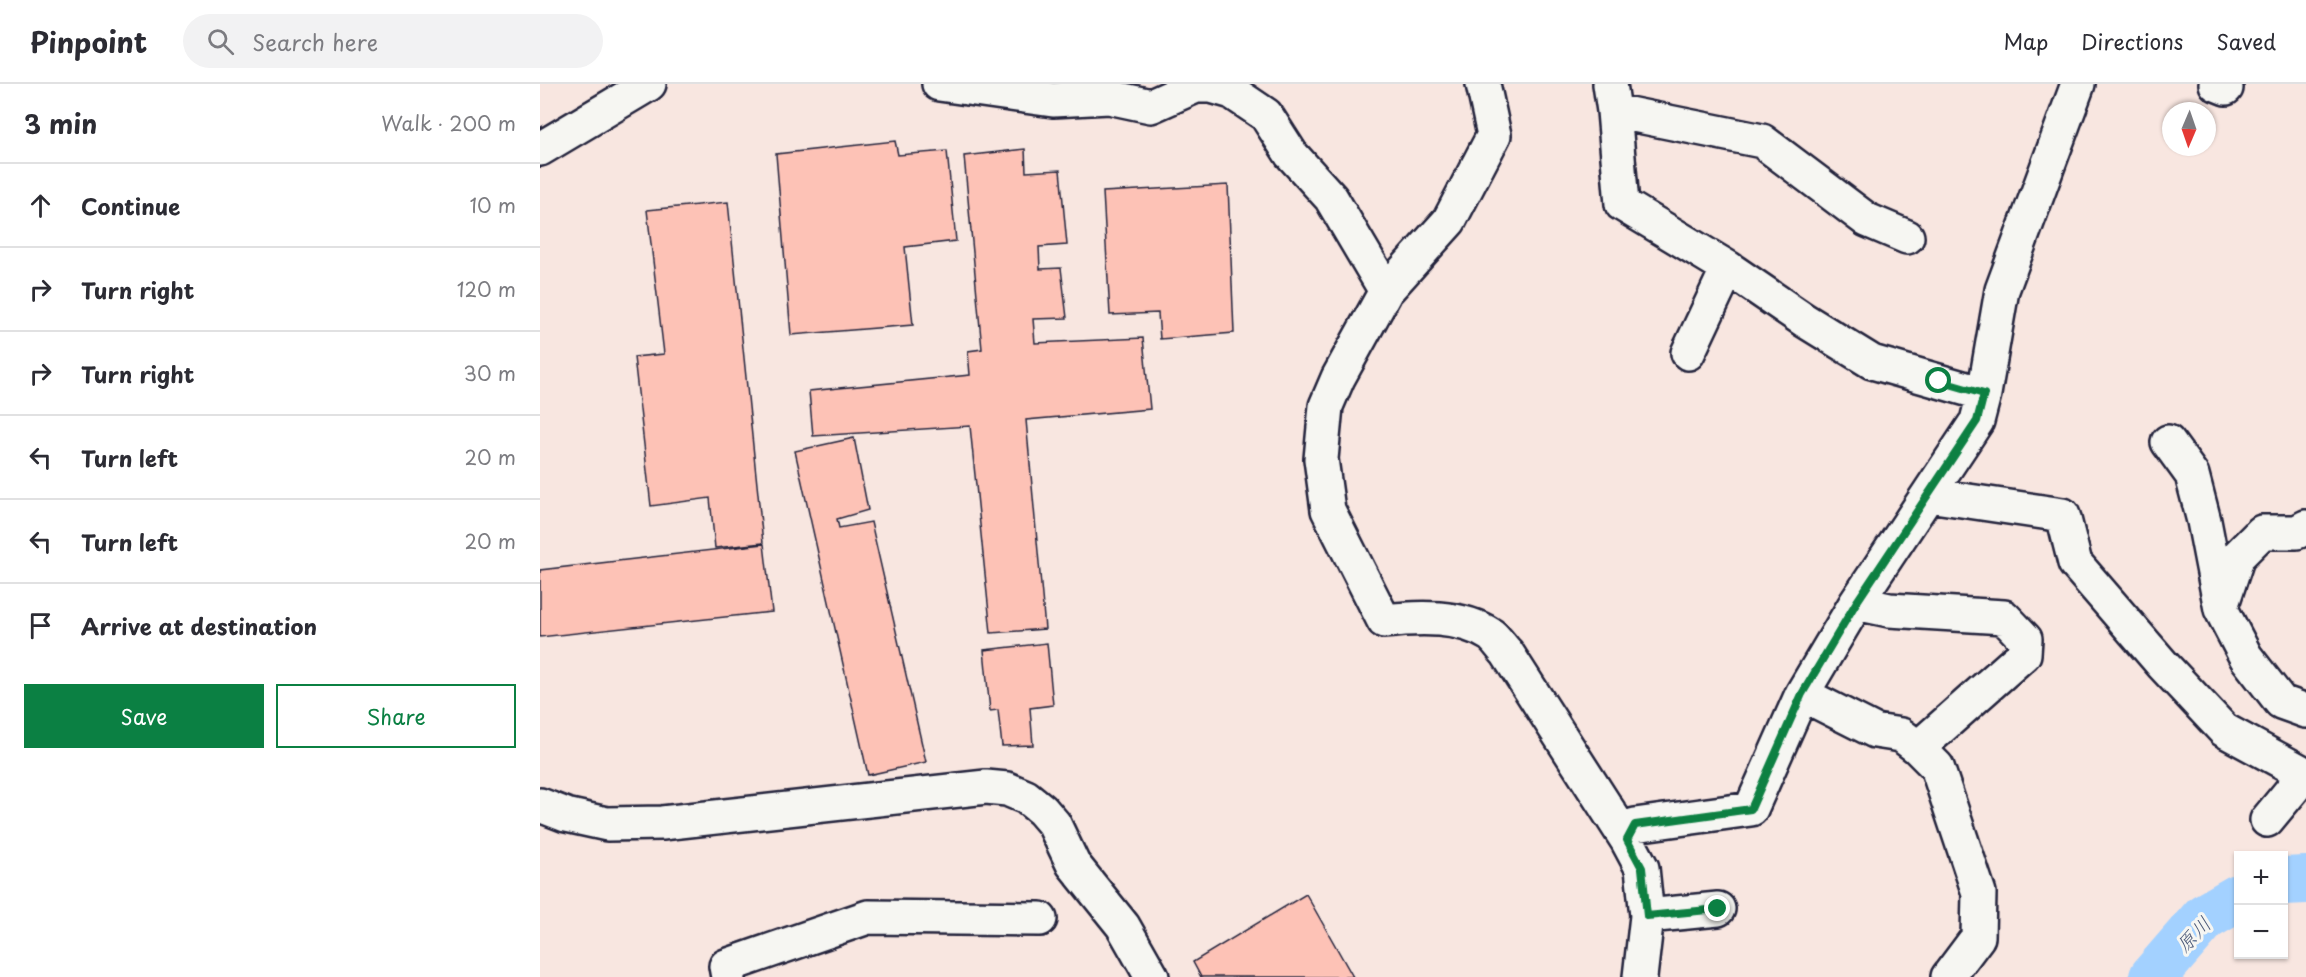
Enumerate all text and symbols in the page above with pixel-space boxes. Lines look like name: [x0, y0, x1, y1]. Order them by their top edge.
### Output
search box: [183, 14, 603, 68]
text: Pinpoint: [30, 20, 147, 63]
icon: search: [204, 25, 237, 58]
text: Search here: [252, 25, 378, 58]
text: Map: [2003, 25, 2048, 57]
text: Directions: [2081, 25, 2183, 57]
text: Saved: [2216, 25, 2276, 57]
north arrow: [2162, 102, 2216, 156]
text: 3 min: [24, 104, 97, 143]
text: Walk · 200 m: [381, 108, 516, 138]
icon: ahead: [24, 189, 57, 222]
text: Continue: [81, 189, 180, 222]
text: 10 m: [469, 190, 516, 220]
icon: right: [24, 273, 57, 306]
text: Turn right: [81, 273, 194, 306]
text: 120 m: [457, 274, 516, 304]
icon: right: [24, 357, 57, 390]
text: Turn right: [81, 357, 194, 390]
text: 30 m: [463, 358, 516, 388]
route start: [1925, 367, 1951, 393]
icon: left: [24, 441, 57, 474]
text: Turn left: [81, 441, 178, 474]
text: 20 m: [464, 442, 516, 472]
icon: left: [24, 525, 57, 558]
text: Turn left: [81, 525, 178, 558]
text: 20 m: [464, 526, 516, 556]
icon: arrive: [24, 609, 57, 642]
text: Arrive at destination: [81, 609, 317, 642]
button: Save: [24, 684, 264, 748]
button: Share: [276, 684, 516, 748]
map controls: [2234, 851, 2288, 959]
button: +: [2234, 851, 2288, 905]
route end: [1704, 895, 1730, 921]
button: −: [2234, 905, 2288, 959]
water label: 原川: [2168, 909, 2218, 959]

